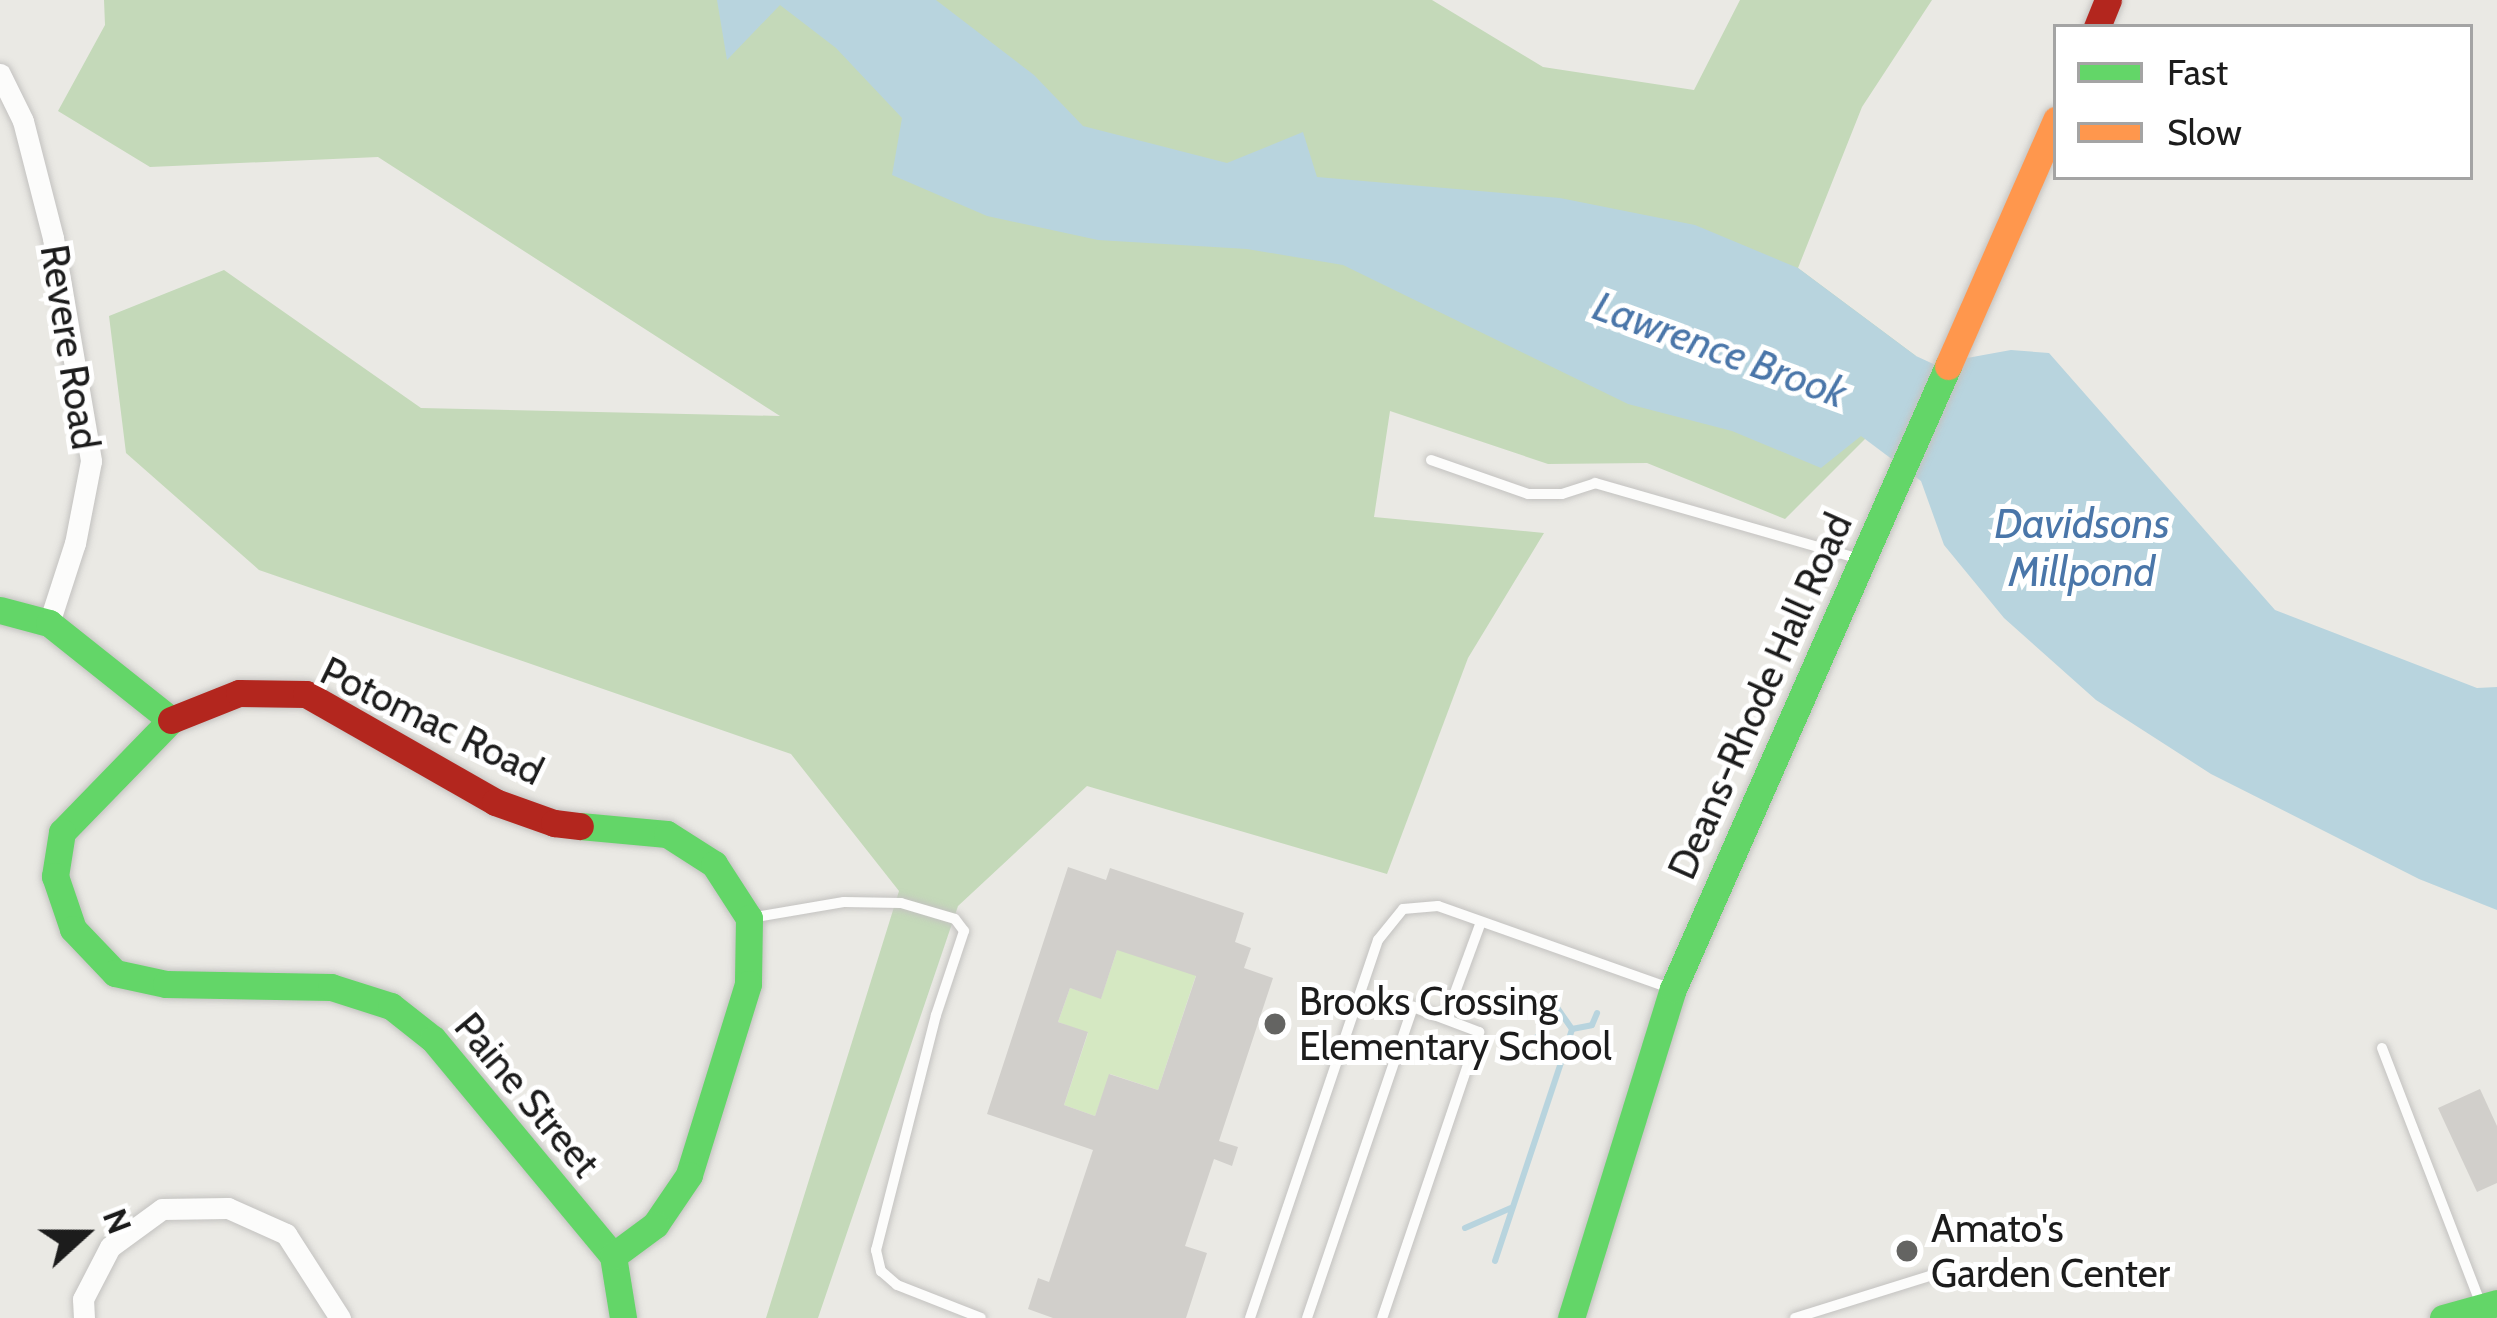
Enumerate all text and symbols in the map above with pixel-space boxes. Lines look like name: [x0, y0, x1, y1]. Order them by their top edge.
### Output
legend: [2053, 24, 2473, 180]
text: Fast: [2167, 50, 2228, 94]
text: Slow: [2167, 110, 2242, 154]
street label: Revere Road: [31, 241, 109, 453]
water label: Lawrence Brook: [1587, 280, 1853, 418]
water label: Davidsons Millpond: [1994, 498, 2170, 596]
street label: Deans-Rhode Hall Road: [1658, 506, 1862, 886]
street label: Potomac Road: [313, 647, 551, 795]
place label: Brooks Crossing Elementary School: [1299, 979, 1612, 1070]
street label: Paine Street: [445, 1004, 609, 1186]
marker: Brooks Crossing Elementary School: [1262, 1011, 1288, 1037]
north arrow: [24, 1174, 144, 1294]
text: N: [95, 1203, 140, 1239]
place label: Amato's Garden Center: [1931, 1206, 2170, 1297]
marker: Amato's Garden Center: [1894, 1238, 1920, 1264]

